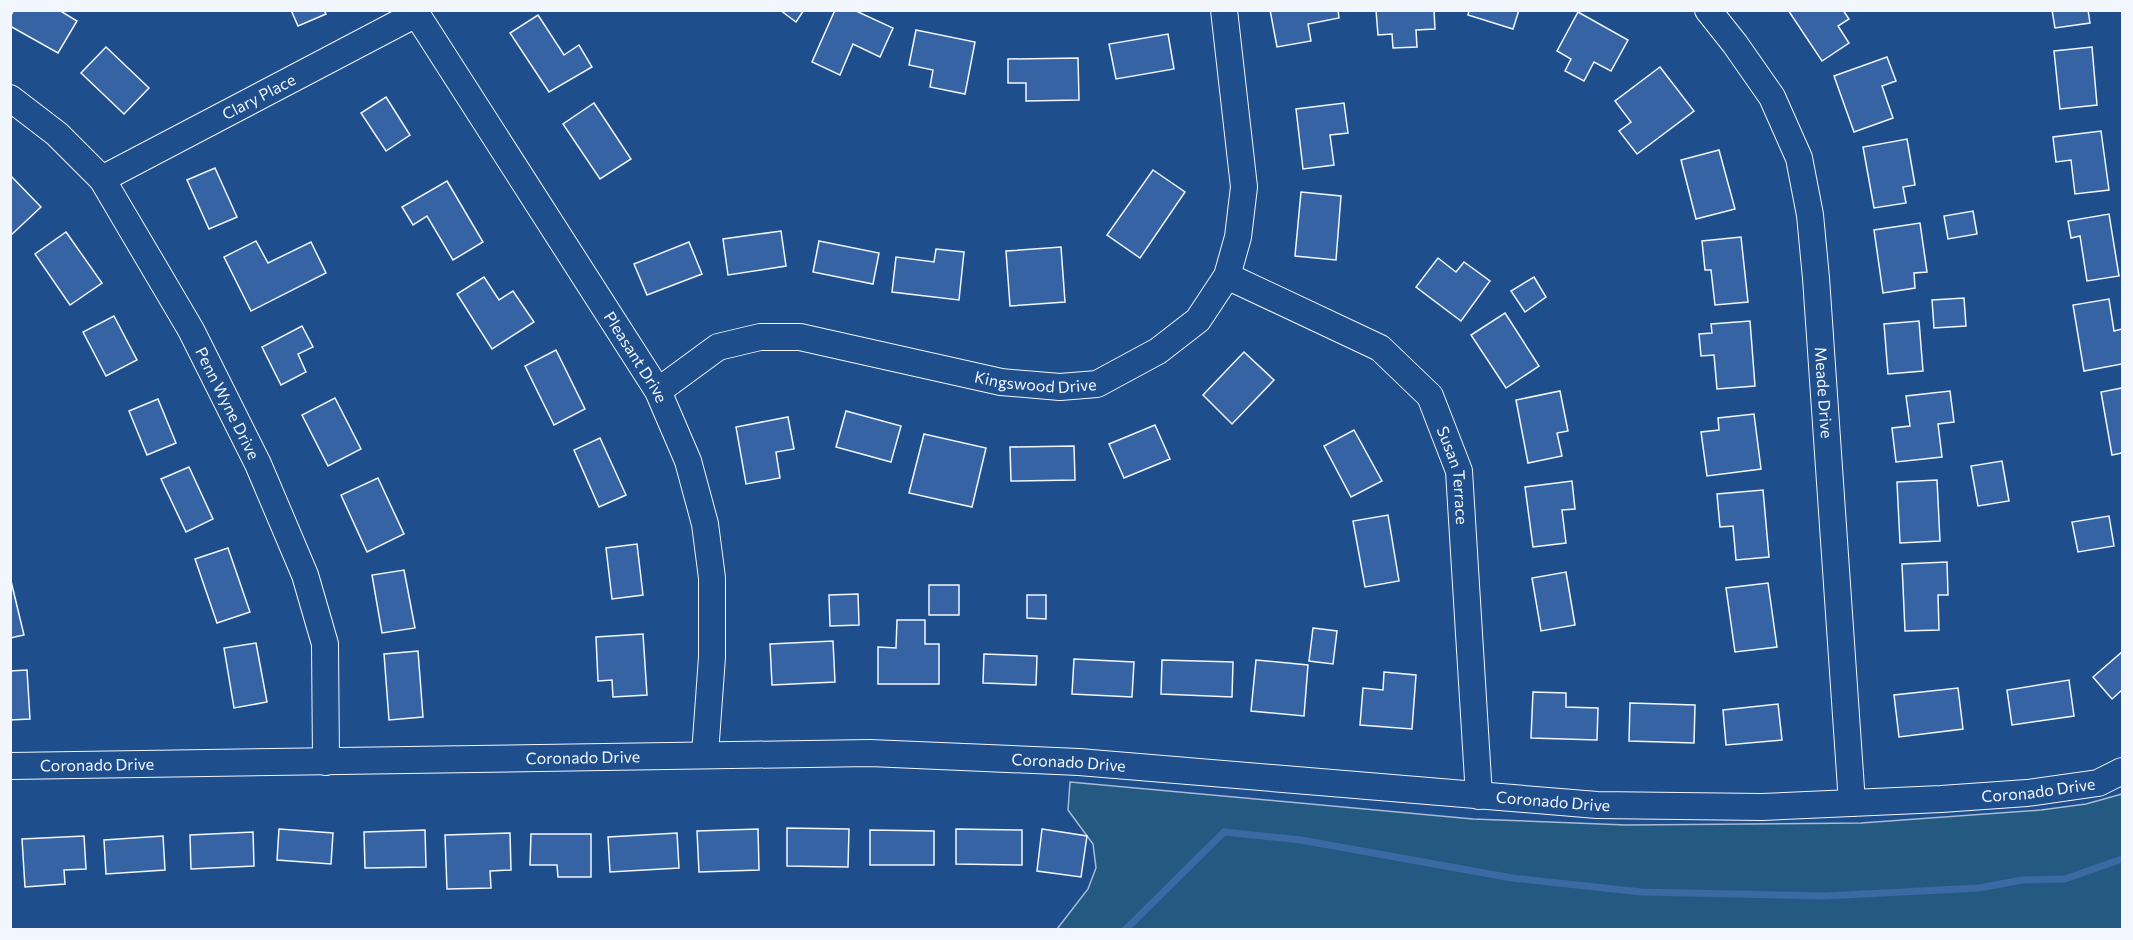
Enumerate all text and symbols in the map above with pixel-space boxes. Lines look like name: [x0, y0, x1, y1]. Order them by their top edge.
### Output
street label: Clary Place: [219, 69, 298, 123]
street label: Pleasant Drive: [601, 308, 672, 405]
street label: Penn Wyne Drive: [192, 344, 264, 462]
street label: Meade Drive: [1812, 346, 1837, 439]
street label: Kingswood Drive: [973, 366, 1097, 396]
street label: Susan Terrace: [1434, 423, 1472, 525]
street label: Coronado Drive: [526, 746, 640, 767]
street label: Coronado Drive: [1011, 749, 1127, 775]
street label: Coronado Drive: [40, 754, 154, 775]
street label: Coronado Drive: [1981, 774, 2096, 805]
street label: Coronado Drive: [1495, 787, 1610, 814]

